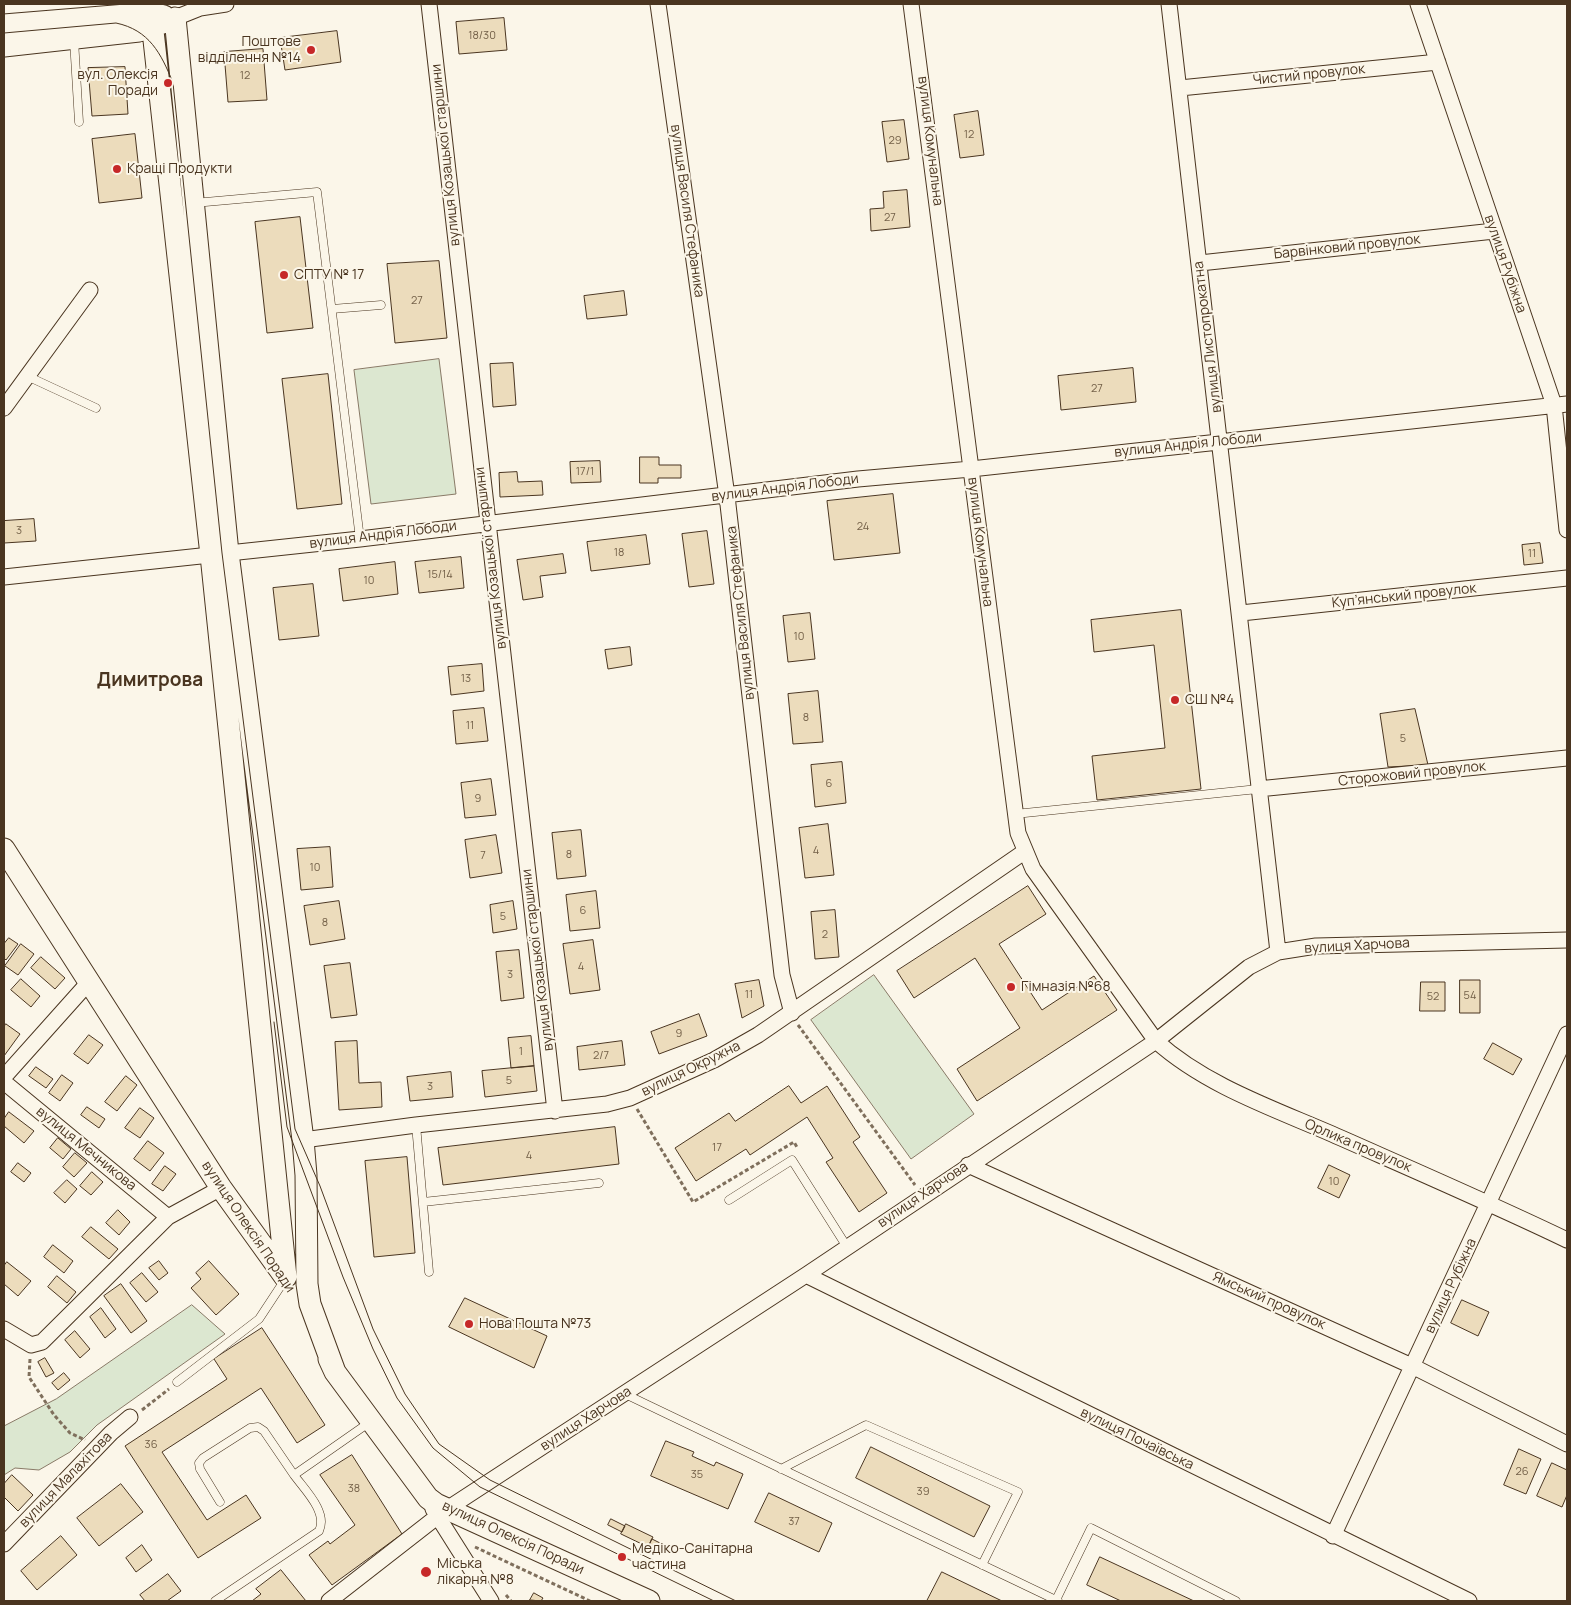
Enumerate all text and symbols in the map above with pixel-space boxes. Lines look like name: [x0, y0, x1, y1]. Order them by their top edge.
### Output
house number: 18/30: [468, 29, 496, 43]
place label: Поштове відділення №14: [198, 34, 301, 66]
marker: Поштове відділення №14: [305, 44, 317, 56]
street label: Чистий провулок: [1252, 61, 1366, 89]
street label: вулиця Козацької старшини: [428, 63, 464, 247]
place label: вул. Олексія Поради: [77, 67, 158, 100]
house number: 12: [240, 69, 250, 83]
street label: вулиця Комунальна: [914, 75, 946, 207]
marker: вул. Олексія Поради: [162, 77, 174, 89]
street label: вулиця Василя Стефаника: [667, 123, 707, 299]
house number: 12: [964, 128, 974, 142]
house number: 29: [888, 134, 902, 148]
place label: Кращі Продукти: [127, 161, 232, 177]
marker: Кращі Продукти: [111, 163, 123, 175]
house number: 27: [884, 211, 896, 225]
street label: вулиця Рубіжна: [1480, 213, 1530, 315]
street label: Барвінковий провулок: [1273, 231, 1421, 263]
street label: вулиця Листопрокатна: [1190, 260, 1226, 414]
place label: СПТУ № 17: [294, 267, 364, 283]
marker: СПТУ № 17: [278, 269, 290, 281]
house number: 27: [411, 294, 423, 308]
house number: 27: [1091, 382, 1103, 396]
street label: вулиця Андрія Лободи: [1113, 429, 1263, 461]
house number: 17/1: [576, 465, 594, 479]
street label: вулиця Козацької старшини: [472, 466, 510, 650]
street label: вулиця Андрія Лободи: [710, 471, 860, 505]
street label: вулиця Комунальна: [964, 476, 996, 608]
street label: вулиця Андрія Лободи: [308, 518, 458, 552]
house number: 24: [857, 520, 869, 534]
house number: 3: [16, 524, 22, 538]
street label: вулиця Василя Стефаника: [724, 525, 758, 701]
house number: 18: [614, 546, 624, 560]
house number: 11: [1528, 547, 1536, 561]
house number: 15/14: [427, 568, 453, 582]
house number: 10: [364, 574, 374, 588]
street label: Куп’янський провулок: [1331, 580, 1477, 612]
house number: 10: [794, 630, 804, 644]
district label: Димитрова: [97, 670, 203, 692]
house number: 13: [461, 672, 471, 686]
place label: СШ №4: [1185, 692, 1234, 708]
marker: СШ №4: [1169, 694, 1181, 706]
house number: 8: [803, 711, 809, 725]
house number: 11: [466, 719, 474, 733]
house number: 5: [1400, 732, 1406, 746]
street label: Сторожовий провулок: [1337, 758, 1487, 790]
house number: 6: [826, 777, 832, 791]
house number: 9: [475, 792, 481, 806]
house number: 4: [813, 844, 819, 858]
house number: 8: [566, 848, 572, 862]
house number: 7: [480, 849, 486, 863]
house number: 10: [310, 861, 320, 875]
street label: вулиця Козацької старшини: [519, 868, 557, 1052]
house number: 6: [580, 904, 586, 918]
house number: 5: [500, 910, 506, 924]
house number: 8: [322, 916, 328, 930]
house number: 2: [822, 928, 828, 942]
street label: вулиця Харчова: [1304, 935, 1410, 957]
house number: 4: [578, 960, 584, 974]
house number: 3: [507, 968, 513, 982]
place label: Гімназія №68: [1021, 979, 1111, 995]
marker: Гімназія №68: [1005, 981, 1017, 993]
house number: 11: [745, 988, 753, 1002]
house number: 54: [1464, 989, 1476, 1003]
house number: 52: [1427, 990, 1439, 1004]
house number: 9: [676, 1027, 682, 1041]
street label: вулиця Окружна: [639, 1038, 743, 1100]
house number: 1: [519, 1045, 523, 1059]
house number: 2/7: [593, 1049, 609, 1063]
house number: 5: [506, 1074, 512, 1088]
house number: 3: [427, 1080, 433, 1094]
street label: вулиця Мечникова: [33, 1103, 139, 1195]
street label: Орлика провулок: [1302, 1116, 1414, 1176]
house number: 17: [712, 1141, 722, 1155]
house number: 4: [526, 1149, 532, 1163]
street label: вулиця Олексія Поради: [198, 1158, 298, 1296]
street label: вулиця Харчова: [875, 1159, 971, 1231]
house number: 10: [1329, 1175, 1339, 1189]
street label: вулиця Рубіжна: [1422, 1236, 1480, 1336]
street label: Ямський провулок: [1210, 1269, 1328, 1333]
place label: Нова Пошта №73: [479, 1316, 591, 1332]
marker: Нова Пошта №73: [463, 1318, 475, 1330]
street label: вулиця Харчова: [537, 1383, 635, 1455]
street label: вулиця Почаївська: [1078, 1404, 1196, 1474]
street label: вулиця Малахітова: [16, 1429, 116, 1531]
house number: 36: [145, 1438, 157, 1452]
house number: 26: [1515, 1465, 1529, 1479]
house number: 35: [691, 1468, 703, 1482]
house number: 38: [348, 1482, 360, 1496]
house number: 39: [917, 1485, 929, 1499]
street label: вулиця Олексія Поради: [439, 1498, 587, 1578]
house number: 37: [788, 1515, 800, 1529]
place label: Медіко-Санітарна частина: [632, 1541, 753, 1574]
marker: Медіко-Санітарна частина: [616, 1551, 628, 1563]
place label: Міська лікарня №8: [437, 1556, 514, 1588]
marker: Міська лікарня №8: [419, 1565, 433, 1579]

